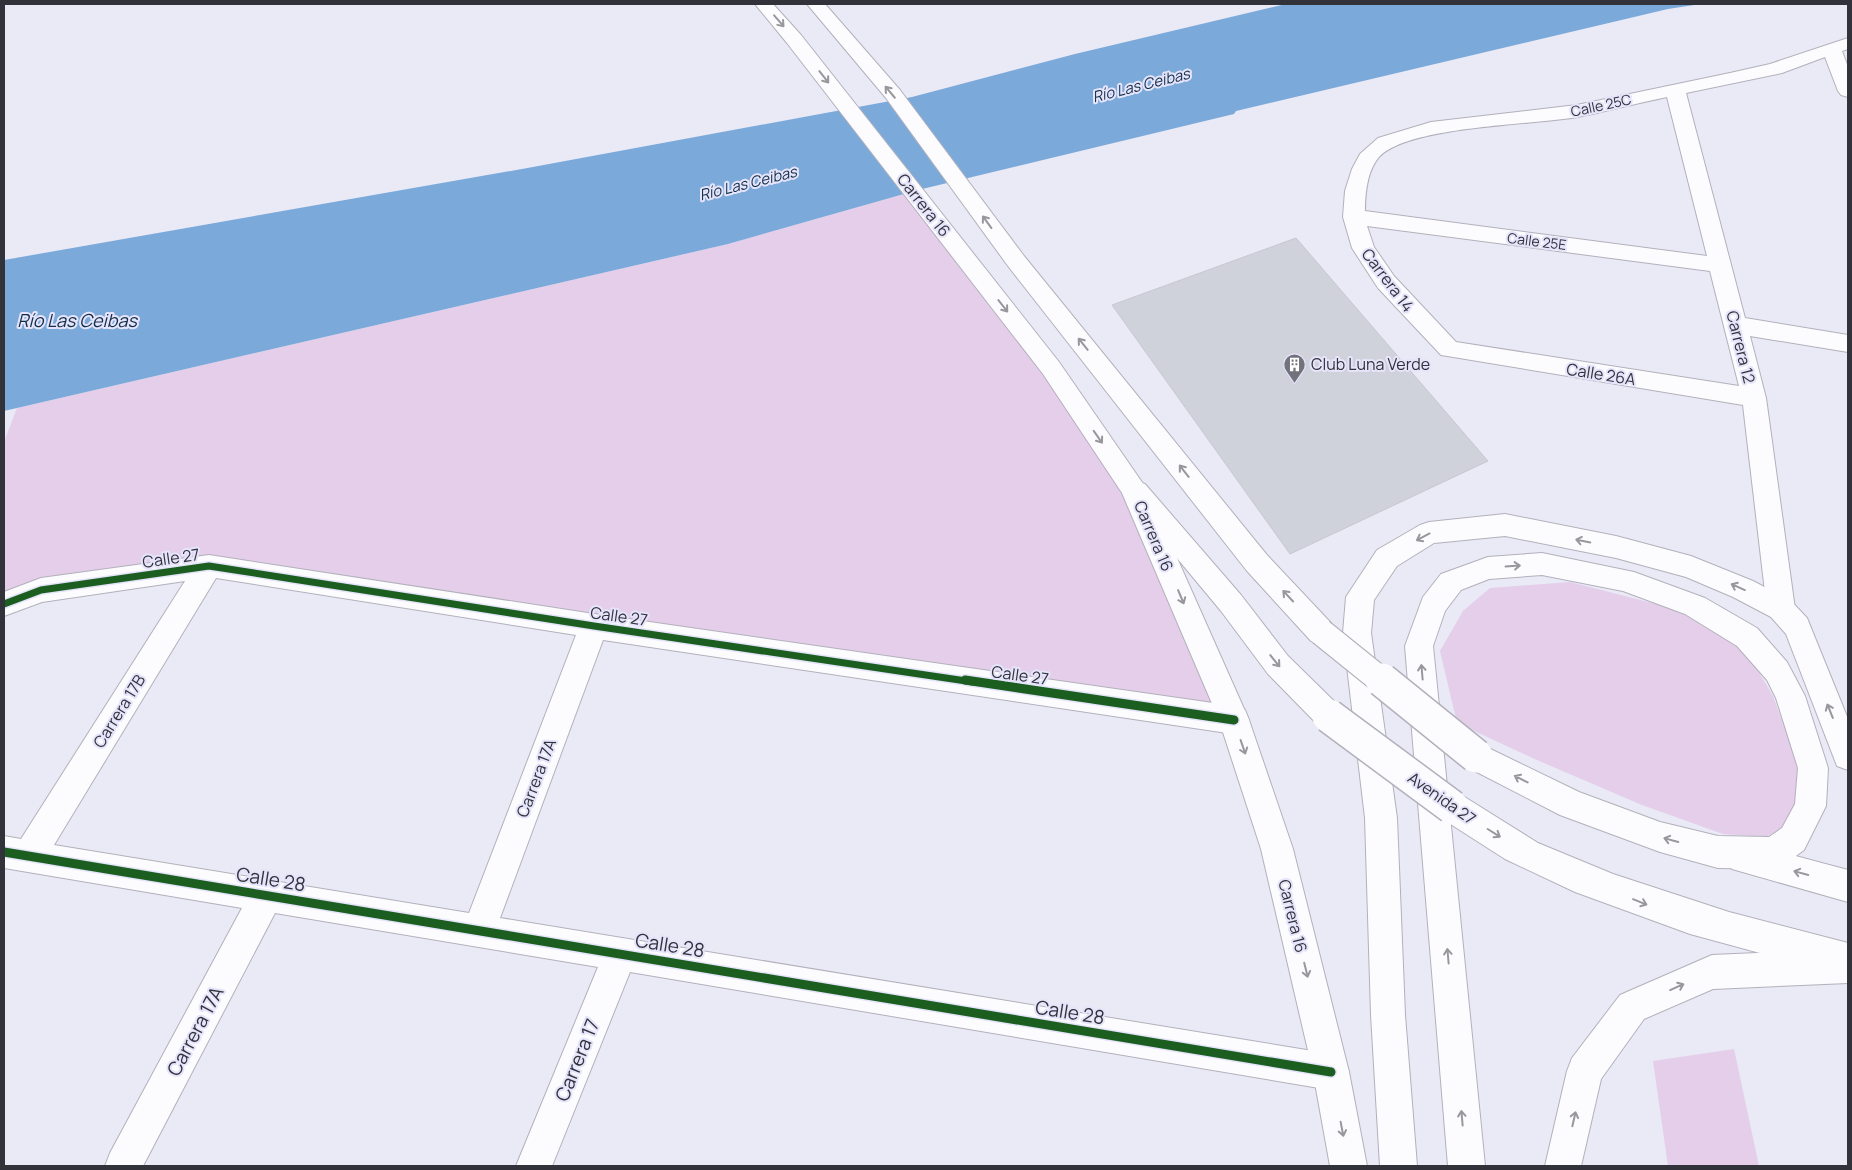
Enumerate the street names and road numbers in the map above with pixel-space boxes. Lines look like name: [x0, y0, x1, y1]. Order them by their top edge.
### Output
street label: Calle 25C: [1569, 89, 1633, 121]
street label: Carrera 16: [892, 169, 956, 241]
street label: Calle 25E: [1506, 228, 1568, 254]
street label: Carrera 14: [1357, 244, 1419, 316]
street label: Carrera 12: [1721, 308, 1761, 386]
street label: Calle 26A: [1565, 358, 1637, 390]
street label: Carrera 16: [1129, 497, 1179, 575]
street label: Calle 27: [141, 543, 201, 573]
street label: Calle 27: [589, 601, 649, 631]
street label: Calle 27: [990, 660, 1050, 690]
street label: Carrera 17B: [88, 670, 150, 752]
street label: Carrera 17A: [511, 736, 561, 820]
street label: Avenida 27: [1404, 767, 1480, 829]
street label: Calle 28: [234, 861, 308, 897]
street label: Carrera 16: [1273, 877, 1313, 955]
street label: Calle 28: [633, 927, 707, 963]
street label: Carrera 17A: [161, 982, 229, 1080]
street label: Calle 28: [1033, 994, 1107, 1030]
street label: Carrera 17: [549, 1015, 605, 1105]

